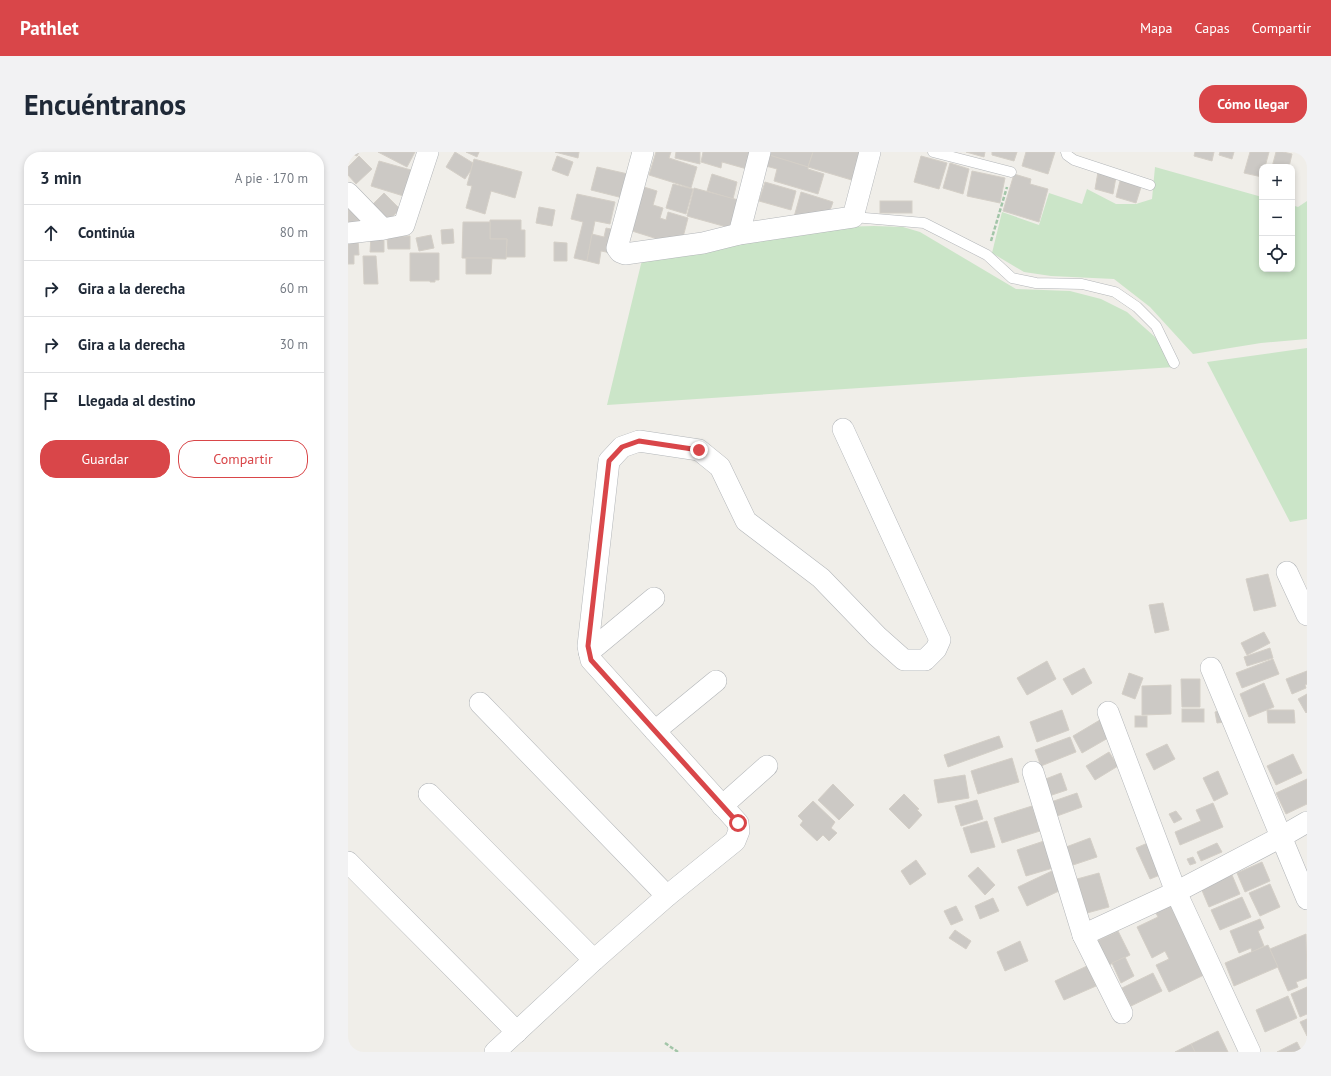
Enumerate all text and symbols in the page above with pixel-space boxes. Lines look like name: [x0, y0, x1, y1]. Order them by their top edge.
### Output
text: Pathlet: [20, 16, 79, 40]
text: Mapa: [1140, 19, 1173, 37]
text: Capas: [1195, 19, 1230, 37]
text: Compartir: [1252, 19, 1311, 37]
button: Cómo llegar: [1199, 85, 1307, 123]
text: Encuéntranos: [24, 86, 186, 123]
map controls: [1259, 164, 1295, 272]
button: +: [1259, 164, 1295, 200]
text: 3 min: [40, 167, 81, 189]
text: A pie · 170 m: [235, 170, 308, 187]
button: −: [1259, 200, 1295, 236]
icon: ahead: [40, 222, 62, 244]
text: Continúa: [78, 223, 135, 242]
text: 80 m: [280, 224, 308, 241]
button: locate: [1259, 236, 1295, 272]
icon: right: [40, 278, 62, 300]
text: Gira a la derecha: [78, 279, 185, 298]
text: 60 m: [280, 280, 308, 297]
icon: right: [40, 334, 62, 356]
text: Gira a la derecha: [78, 335, 185, 354]
text: 30 m: [280, 336, 308, 353]
icon: arrive: [40, 390, 62, 412]
text: Llegada al destino: [78, 391, 196, 410]
button: Guardar: [40, 440, 170, 478]
button: Compartir: [178, 440, 308, 478]
route end: [690, 441, 708, 459]
route start: [729, 814, 747, 832]

